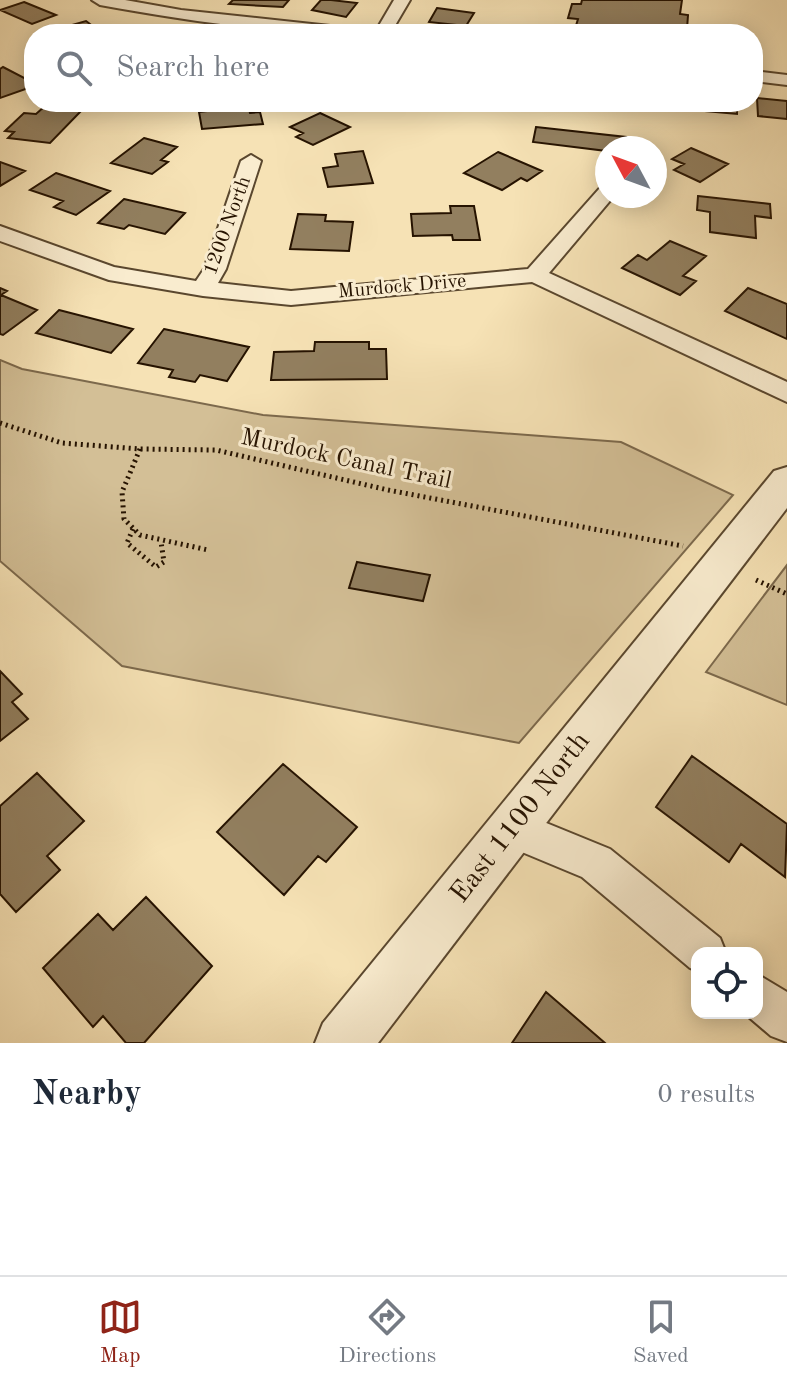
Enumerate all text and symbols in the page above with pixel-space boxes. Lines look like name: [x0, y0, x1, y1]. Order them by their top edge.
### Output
search box: [24, 24, 763, 112]
icon: search: [52, 46, 96, 90]
text: Search here: [116, 53, 270, 83]
north arrow: [595, 136, 667, 208]
street label: 1200 North: [201, 174, 255, 278]
street label: Murdock Drive: [337, 271, 467, 303]
street label: Murdock Canal Trail: [239, 426, 453, 494]
street label: East 1100 North: [446, 728, 596, 908]
map controls: [691, 947, 763, 1019]
button: locate: [691, 947, 763, 1019]
text: Nearby: [32, 1078, 142, 1112]
text: 0 results: [657, 1082, 755, 1108]
tab: Map: [98, 1295, 142, 1370]
tab: Directions: [339, 1295, 436, 1370]
tab: Saved: [633, 1295, 689, 1370]

